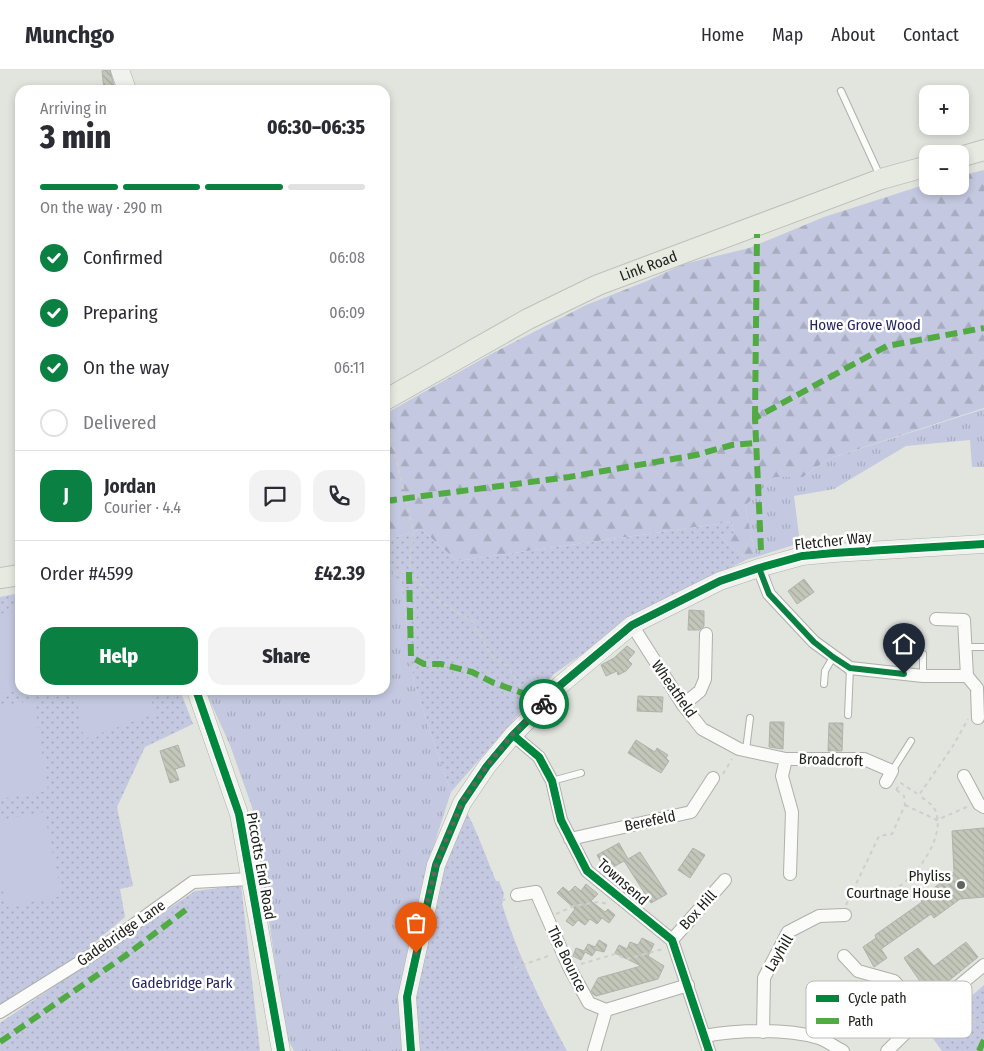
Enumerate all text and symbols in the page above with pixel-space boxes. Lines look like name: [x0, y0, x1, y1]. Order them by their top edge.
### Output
text: Munchgo: [25, 21, 115, 49]
text: Home: [701, 24, 744, 46]
text: Map: [772, 24, 803, 46]
text: About: [831, 24, 875, 46]
text: Contact: [903, 24, 959, 46]
map controls: [919, 85, 969, 195]
button: +: [919, 85, 969, 135]
text: Arriving in: [40, 99, 107, 118]
text: 06:30–06:35: [267, 116, 365, 139]
text: 3 min: [40, 118, 111, 156]
button: −: [919, 145, 969, 195]
text: On the way · 290 m: [40, 198, 163, 217]
icon: check: [40, 244, 68, 272]
text: Confirmed: [83, 246, 163, 269]
street label: Link Road: [617, 247, 680, 285]
text: 06:08: [329, 248, 365, 267]
icon: check: [40, 299, 68, 327]
text: Preparing: [83, 301, 158, 324]
text: 06:09: [329, 303, 365, 322]
park label: Howe Grove Wood: [809, 316, 921, 334]
icon: check: [40, 354, 68, 382]
text: On the way: [83, 356, 169, 379]
text: 06:11: [334, 358, 365, 377]
text: Delivered: [83, 411, 157, 434]
button: chat: [249, 470, 301, 522]
button: phone: [313, 470, 365, 522]
text: Jordan: [104, 475, 156, 498]
text: J: [63, 484, 69, 507]
text: Courier · 4.4: [104, 498, 181, 517]
street label: Fletcher Way: [794, 528, 873, 554]
text: Order #4599: [40, 562, 134, 585]
text: £42.39: [314, 562, 365, 585]
pin: [883, 623, 925, 674]
button: Help: [40, 627, 198, 685]
button: Share: [208, 627, 365, 685]
icon: home: [890, 630, 918, 658]
street label: Wheatfield: [648, 657, 700, 721]
courier: [519, 679, 569, 729]
icon: bike: [530, 690, 558, 718]
street label: Broadcroft: [798, 750, 864, 770]
street label: Berefeld: [623, 807, 677, 835]
street label: Piccotts End Road: [243, 811, 279, 921]
street label: Townsend: [594, 855, 652, 909]
place label: Phyliss Courtnage House: [846, 867, 951, 902]
marker: Phyliss Courtnage House: [955, 879, 967, 891]
street label: Box Hill: [676, 887, 720, 933]
street label: Gadebridge Lane: [73, 896, 169, 970]
pin: [395, 902, 437, 953]
icon: bag: [402, 909, 430, 937]
street label: The Bounce: [543, 923, 591, 995]
street label: Layhill: [761, 931, 797, 975]
park label: Gadebridge Park: [132, 974, 232, 992]
legend: [806, 981, 972, 1038]
text: Cycle path: [848, 990, 907, 1007]
text: Path: [848, 1013, 873, 1030]

